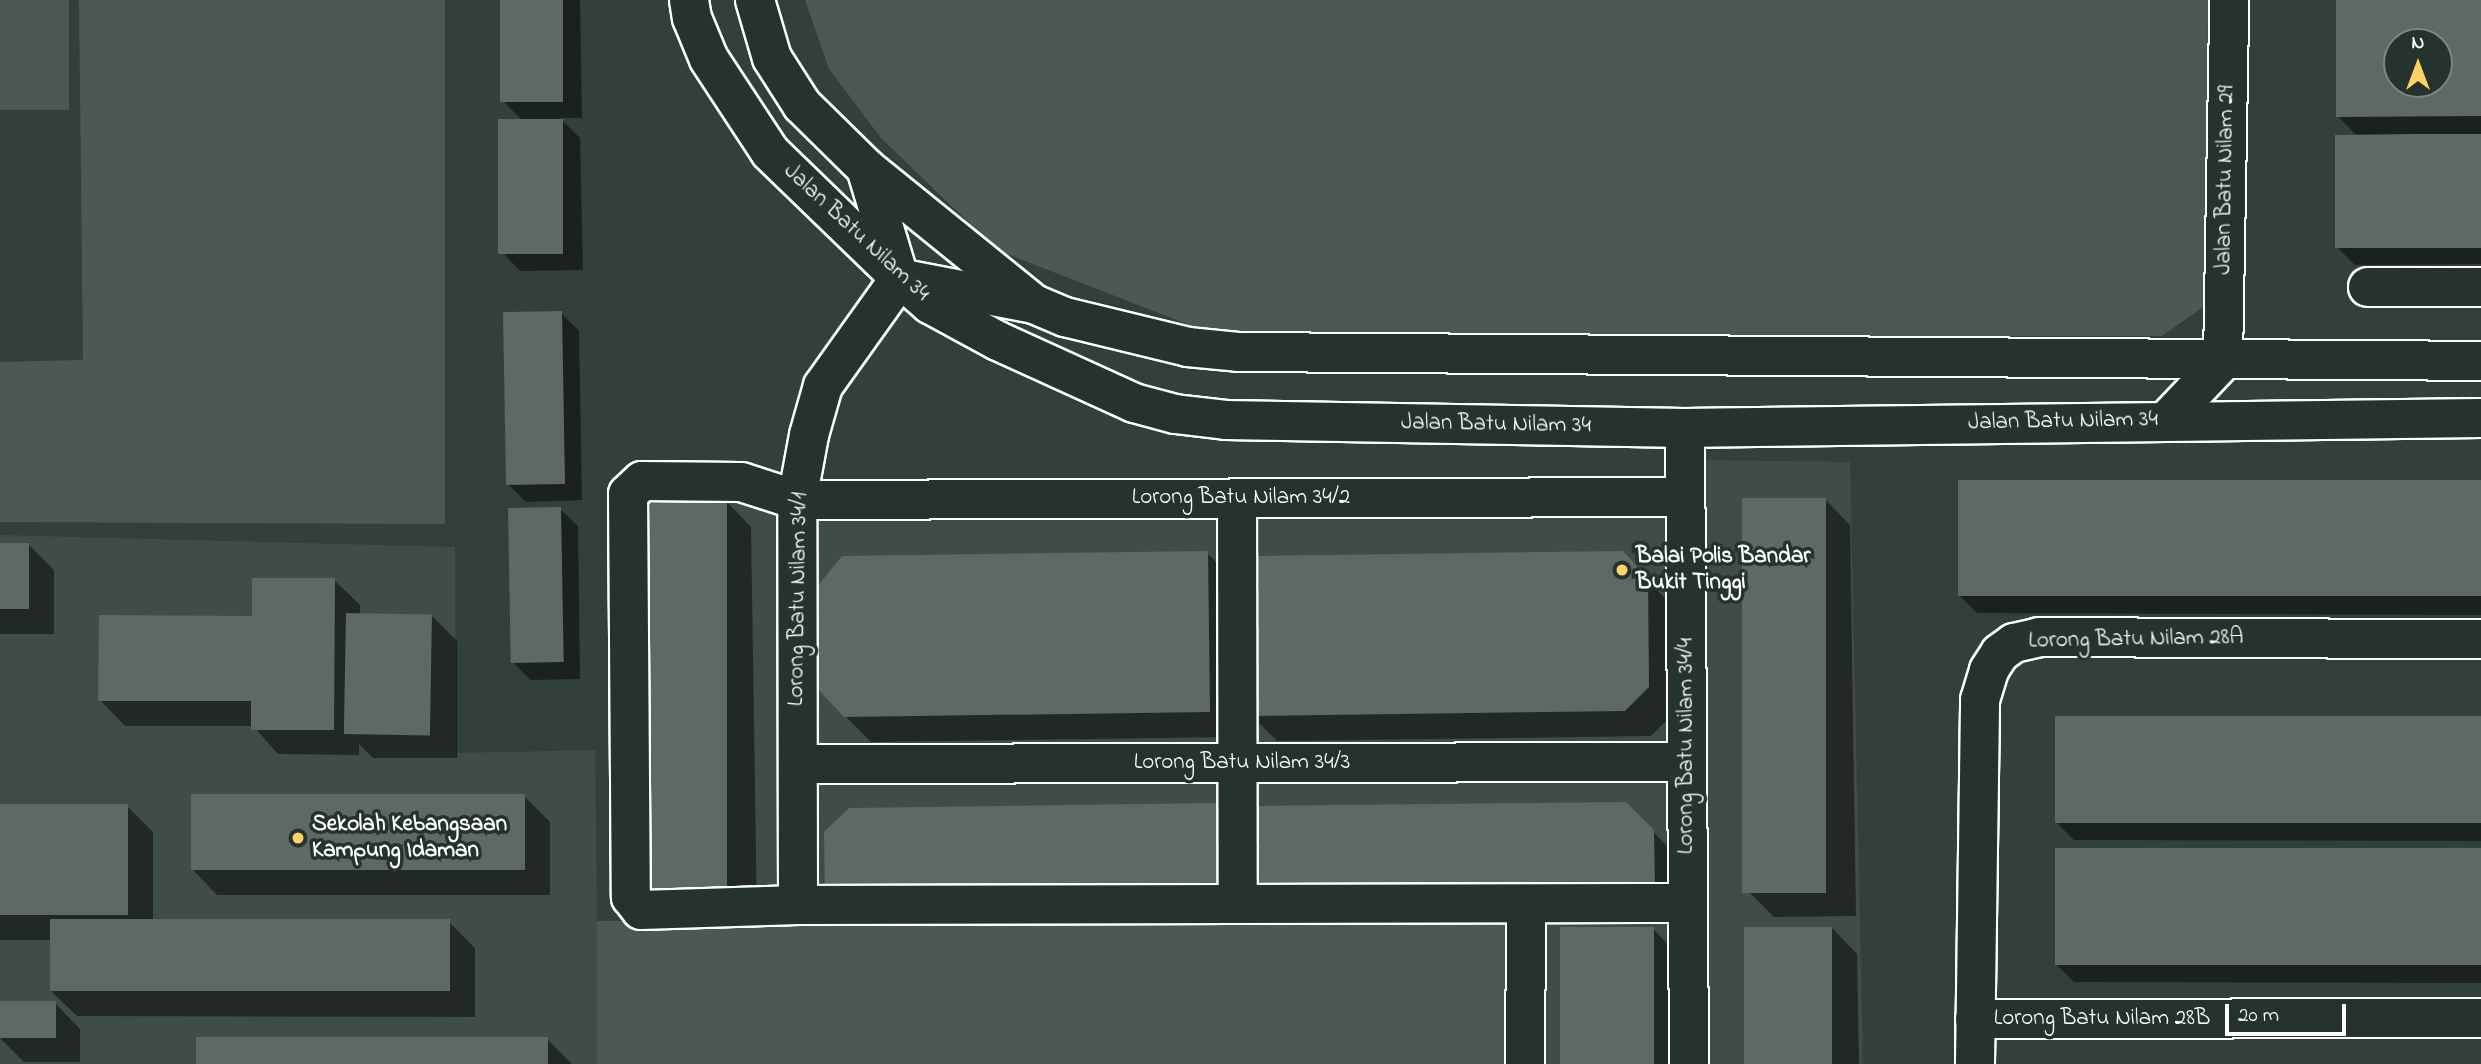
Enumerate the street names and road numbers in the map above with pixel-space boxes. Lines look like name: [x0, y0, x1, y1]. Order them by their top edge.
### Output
street label: Jalan Batu Nilam 29: [2211, 85, 2241, 275]
street label: Jalan Batu Nilam 34: [777, 158, 935, 308]
street label: Jalan Batu Nilam 34: [1968, 407, 2158, 437]
street label: Jalan Batu Nilam 34: [1401, 410, 1591, 440]
street label: Lorong Batu Nilam 34/2: [1132, 484, 1350, 512]
street label: Lorong Batu Nilam 34/1: [783, 492, 815, 706]
street label: Lorong Batu Nilam 28A: [2028, 624, 2244, 656]
street label: Lorong Batu Nilam 34/4: [1673, 638, 1701, 854]
street label: Lorong Batu Nilam 34/3: [1134, 749, 1350, 777]
street label: Lorong Batu Nilam 28B: [1994, 1005, 2210, 1033]

